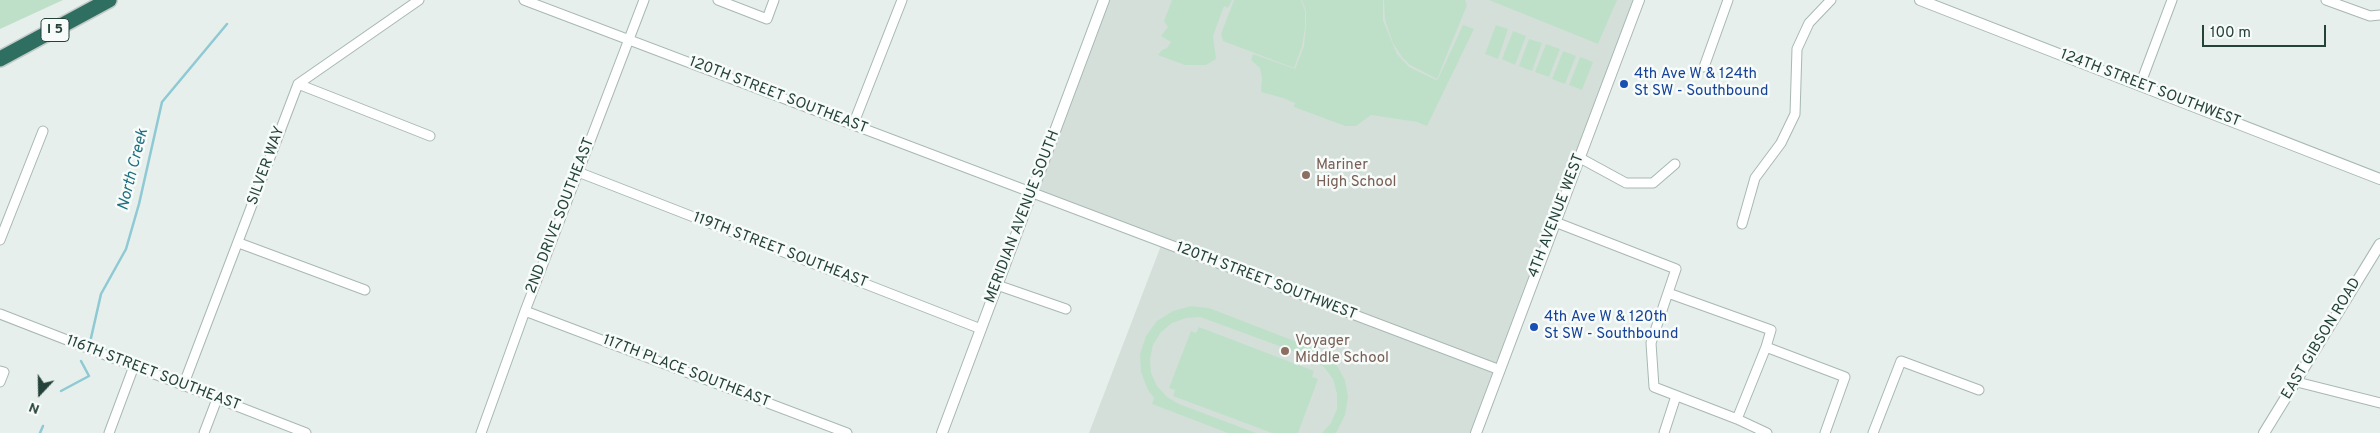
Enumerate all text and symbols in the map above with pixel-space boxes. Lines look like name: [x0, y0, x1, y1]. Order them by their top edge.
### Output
scale bar: [2205, 15, 2329, 47]
road number: I 5: [41, 18, 69, 42]
text: 100 m: [2210, 24, 2251, 43]
street label: 124TH STREET SOUTHWEST: [2057, 46, 2243, 132]
street label: 120TH STREET SOUTHEAST: [686, 54, 870, 138]
place label: 4th Ave W & 124th St SW - Southbound: [1634, 66, 1768, 101]
marker: 4th Ave W & 124th St SW - Southbound: [1618, 78, 1630, 90]
street label: SILVER WAY: [244, 124, 290, 208]
water label: North Creek: [115, 127, 153, 213]
street label: MERIDIAN AVENUE SOUTH: [982, 128, 1064, 306]
street label: 2ND DRIVE SOUTHEAST: [523, 135, 599, 297]
street label: 4TH AVENUE WEST: [1525, 152, 1589, 280]
place label: Mariner High School: [1316, 157, 1397, 192]
marker: Mariner High School: [1300, 169, 1312, 181]
street label: 119TH STREET SOUTHEAST: [690, 209, 870, 293]
street label: 120TH STREET SOUTHWEST: [1173, 239, 1359, 325]
street label: EAST GIBSON ROAD: [2279, 275, 2365, 403]
place label: 4th Ave W & 120th St SW - Southbound: [1544, 309, 1678, 344]
marker: 4th Ave W & 120th St SW - Southbound: [1528, 321, 1540, 333]
street label: 116TH STREET SOUTHEAST: [63, 332, 243, 416]
street label: 117TH PLACE SOUTHEAST: [600, 332, 772, 412]
place label: Voyager Middle School: [1295, 333, 1389, 368]
marker: Voyager Middle School: [1279, 345, 1291, 357]
north arrow: [15, 368, 65, 418]
text: N: [27, 398, 42, 417]

